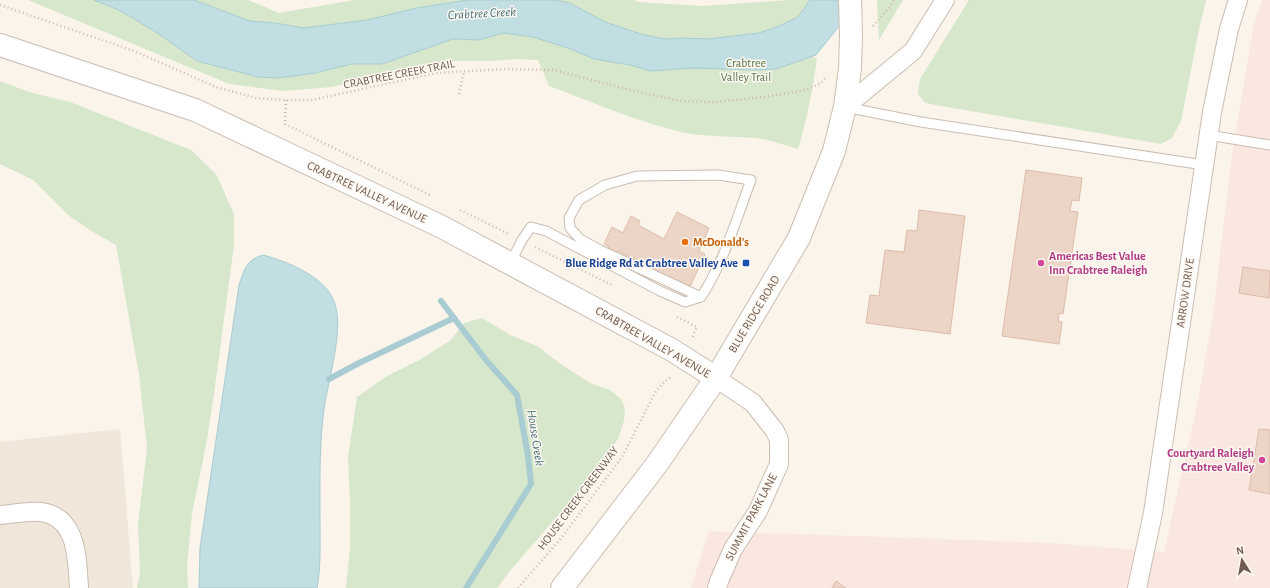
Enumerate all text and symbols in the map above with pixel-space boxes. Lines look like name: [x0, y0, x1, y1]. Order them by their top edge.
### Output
water label: Crabtree Creek: [448, 6, 516, 22]
street label: CRABTREE CREEK TRAIL: [342, 57, 456, 91]
park label: Crabtree Valley Trail: [721, 57, 771, 84]
street label: CRABTREE VALLEY AVENUE: [305, 159, 429, 225]
place label: McDonald's: [693, 236, 749, 248]
marker: McDonald's: [680, 237, 690, 247]
place label: Americas Best Value Inn Crabtree Raleigh: [1049, 250, 1147, 276]
place label: Blue Ridge Rd at Crabtree Valley Ave: [565, 257, 738, 270]
street label: ARROW DRIVE: [1174, 257, 1196, 329]
marker: Blue Ridge Rd at Crabtree Valley Ave: [741, 258, 751, 268]
marker: Americas Best Value Inn Crabtree Raleigh: [1036, 258, 1046, 268]
street label: BLUE RIDGE ROAD: [726, 273, 782, 355]
street label: CRABTREE VALLEY AVENUE: [593, 304, 713, 380]
water label: House Creek: [524, 409, 546, 467]
street label: HOUSE CREEK GREENWAY: [535, 443, 621, 552]
place label: Courtyard Raleigh Crabtree Valley: [1167, 447, 1255, 474]
marker: Courtyard Raleigh Crabtree Valley: [1257, 455, 1267, 465]
street label: SUMMIT PARK LANE: [723, 471, 779, 563]
north arrow: [1222, 540, 1262, 580]
text: N: [1235, 545, 1245, 557]

